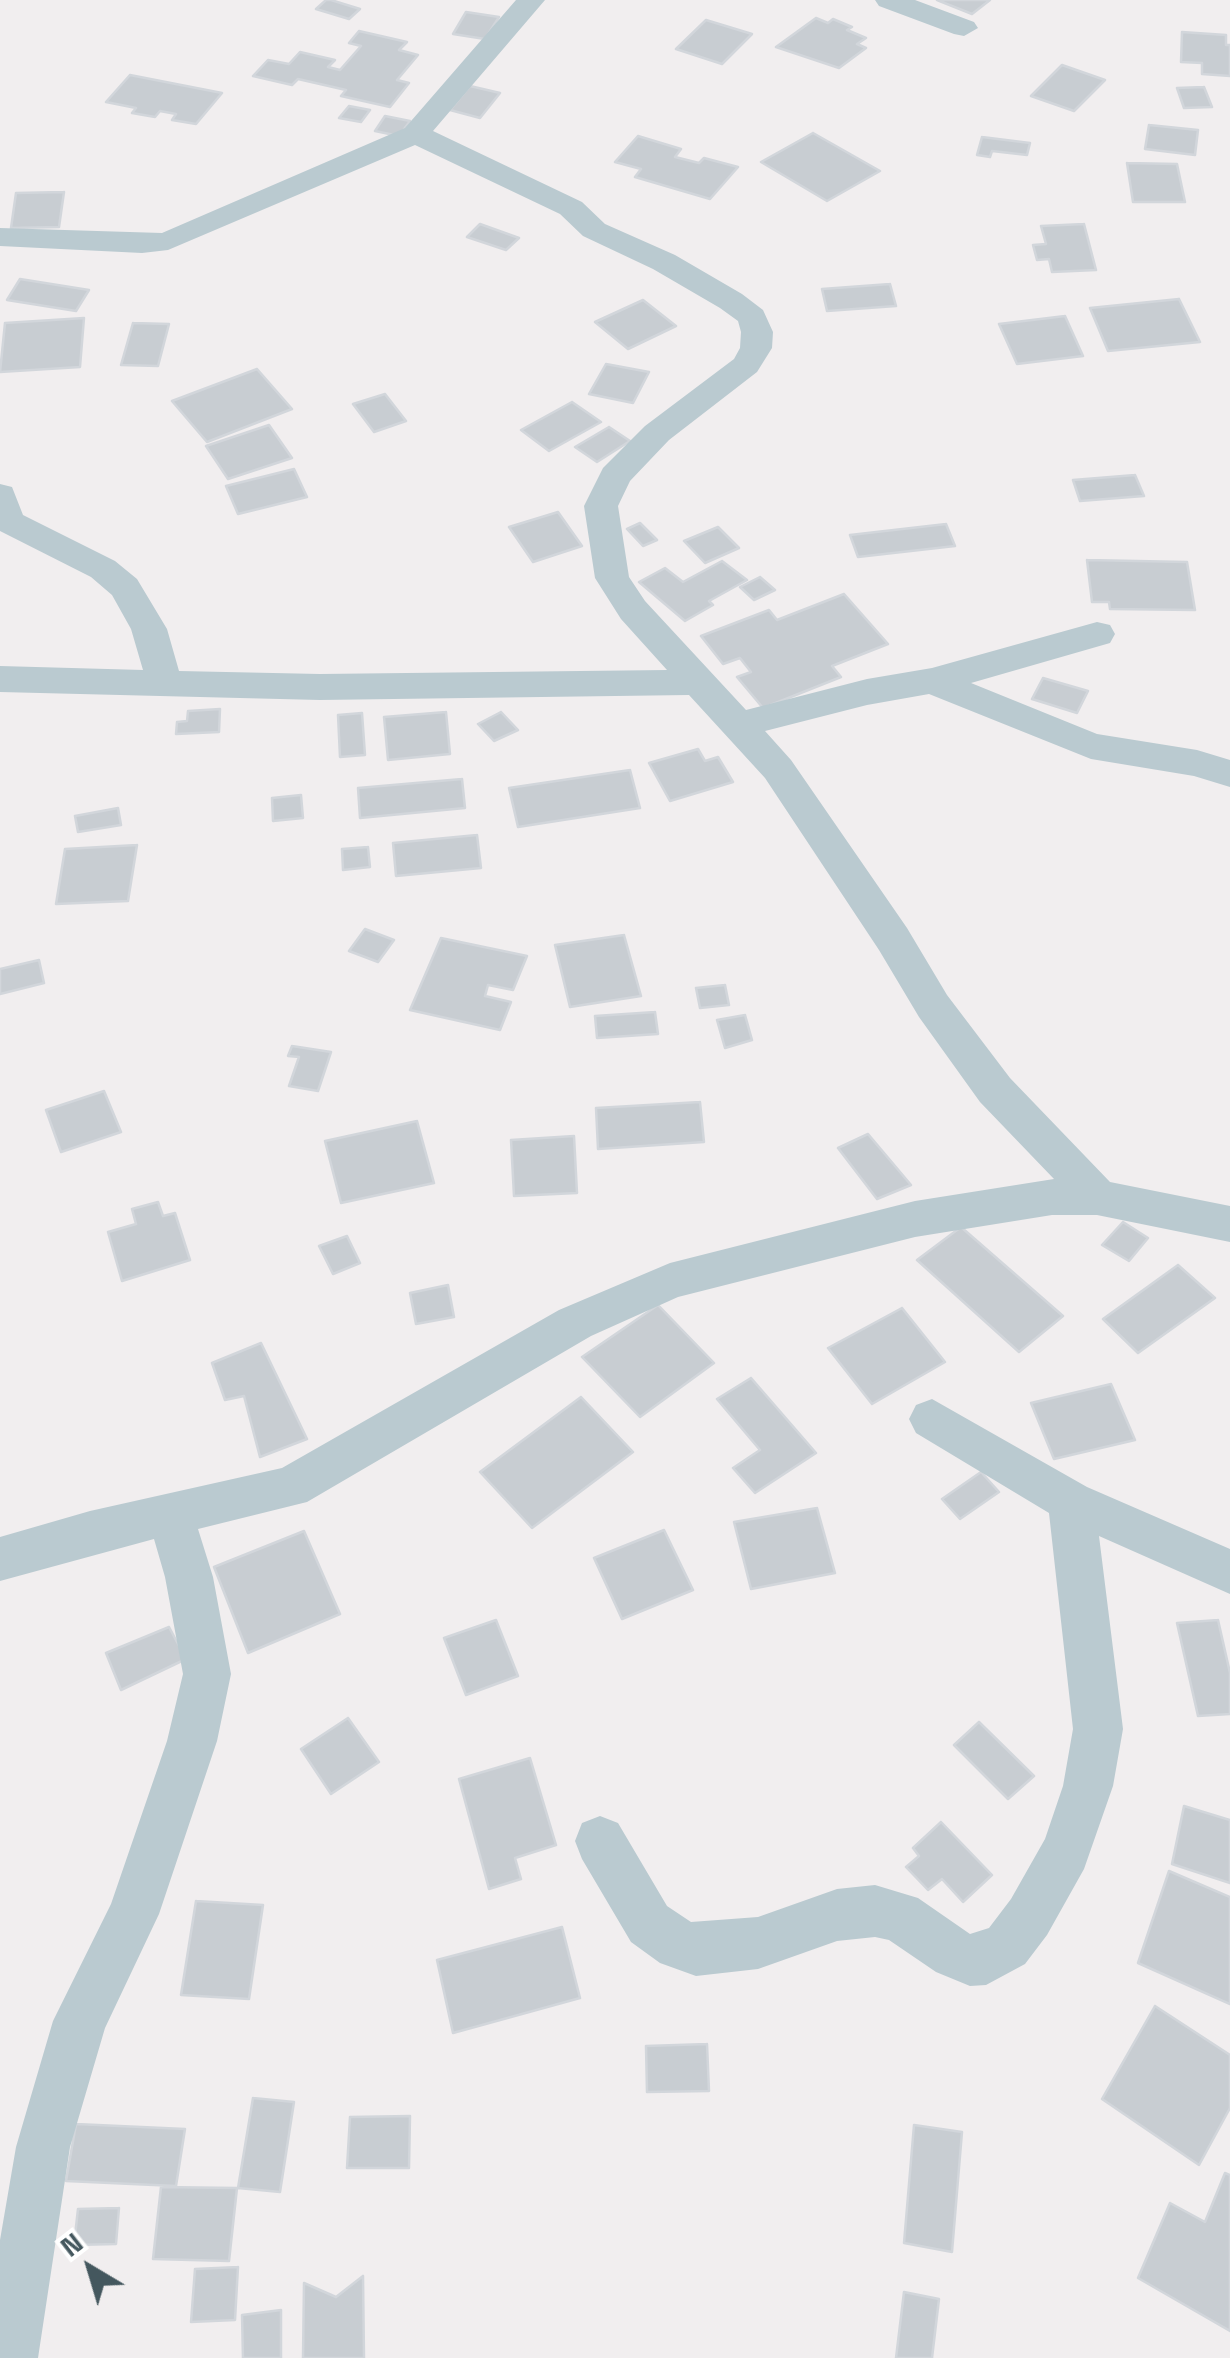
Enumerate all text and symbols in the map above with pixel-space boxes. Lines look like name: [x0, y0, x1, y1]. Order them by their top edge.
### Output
north arrow: [40, 2218, 140, 2318]
text: N: [53, 2224, 90, 2264]

